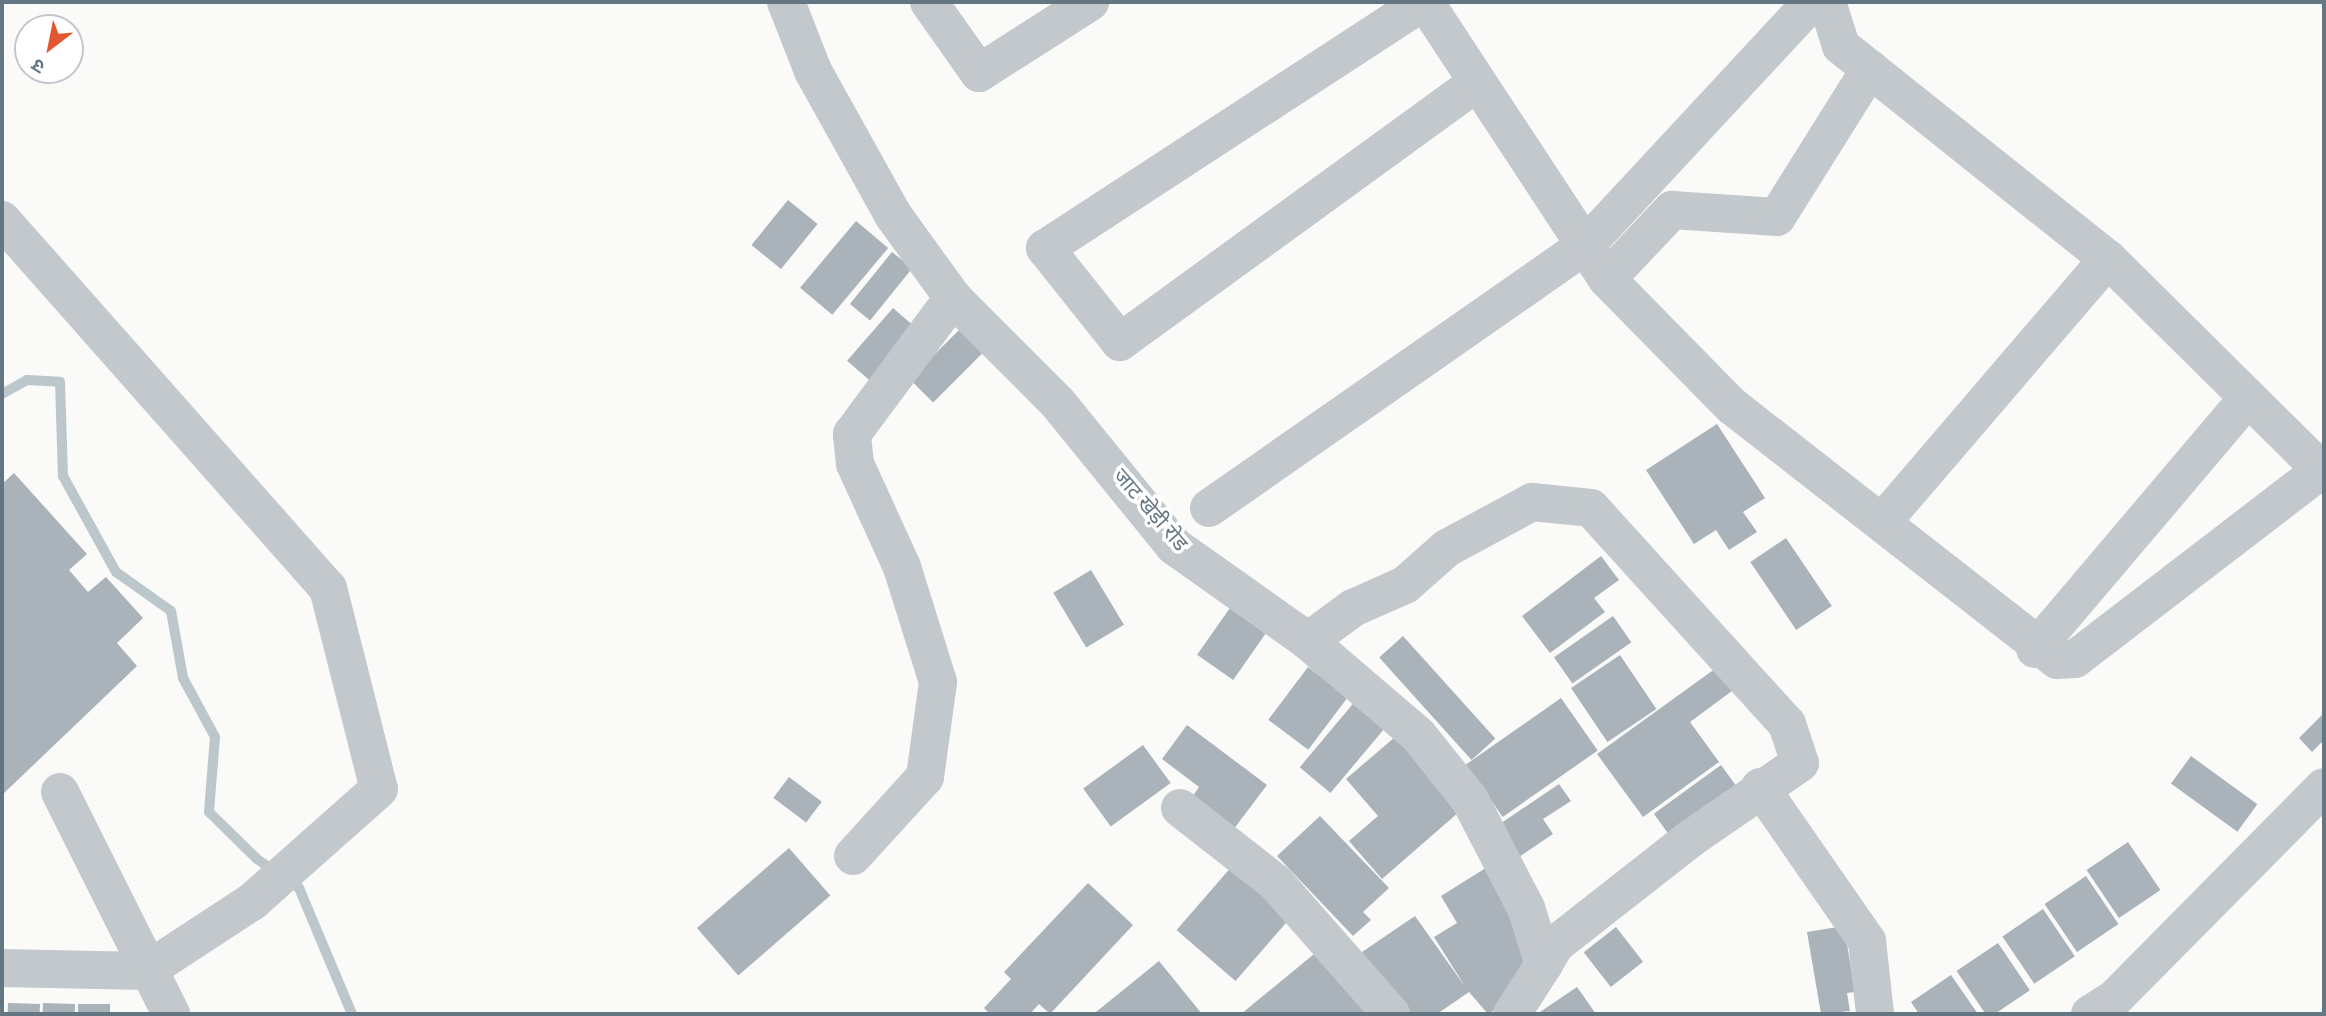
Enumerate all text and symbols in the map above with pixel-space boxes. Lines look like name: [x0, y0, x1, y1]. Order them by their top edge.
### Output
north arrow: [14, 14, 84, 84]
text: उ: [28, 52, 50, 78]
street label: जाट खेड़ी रोड: [1106, 465, 1192, 557]

